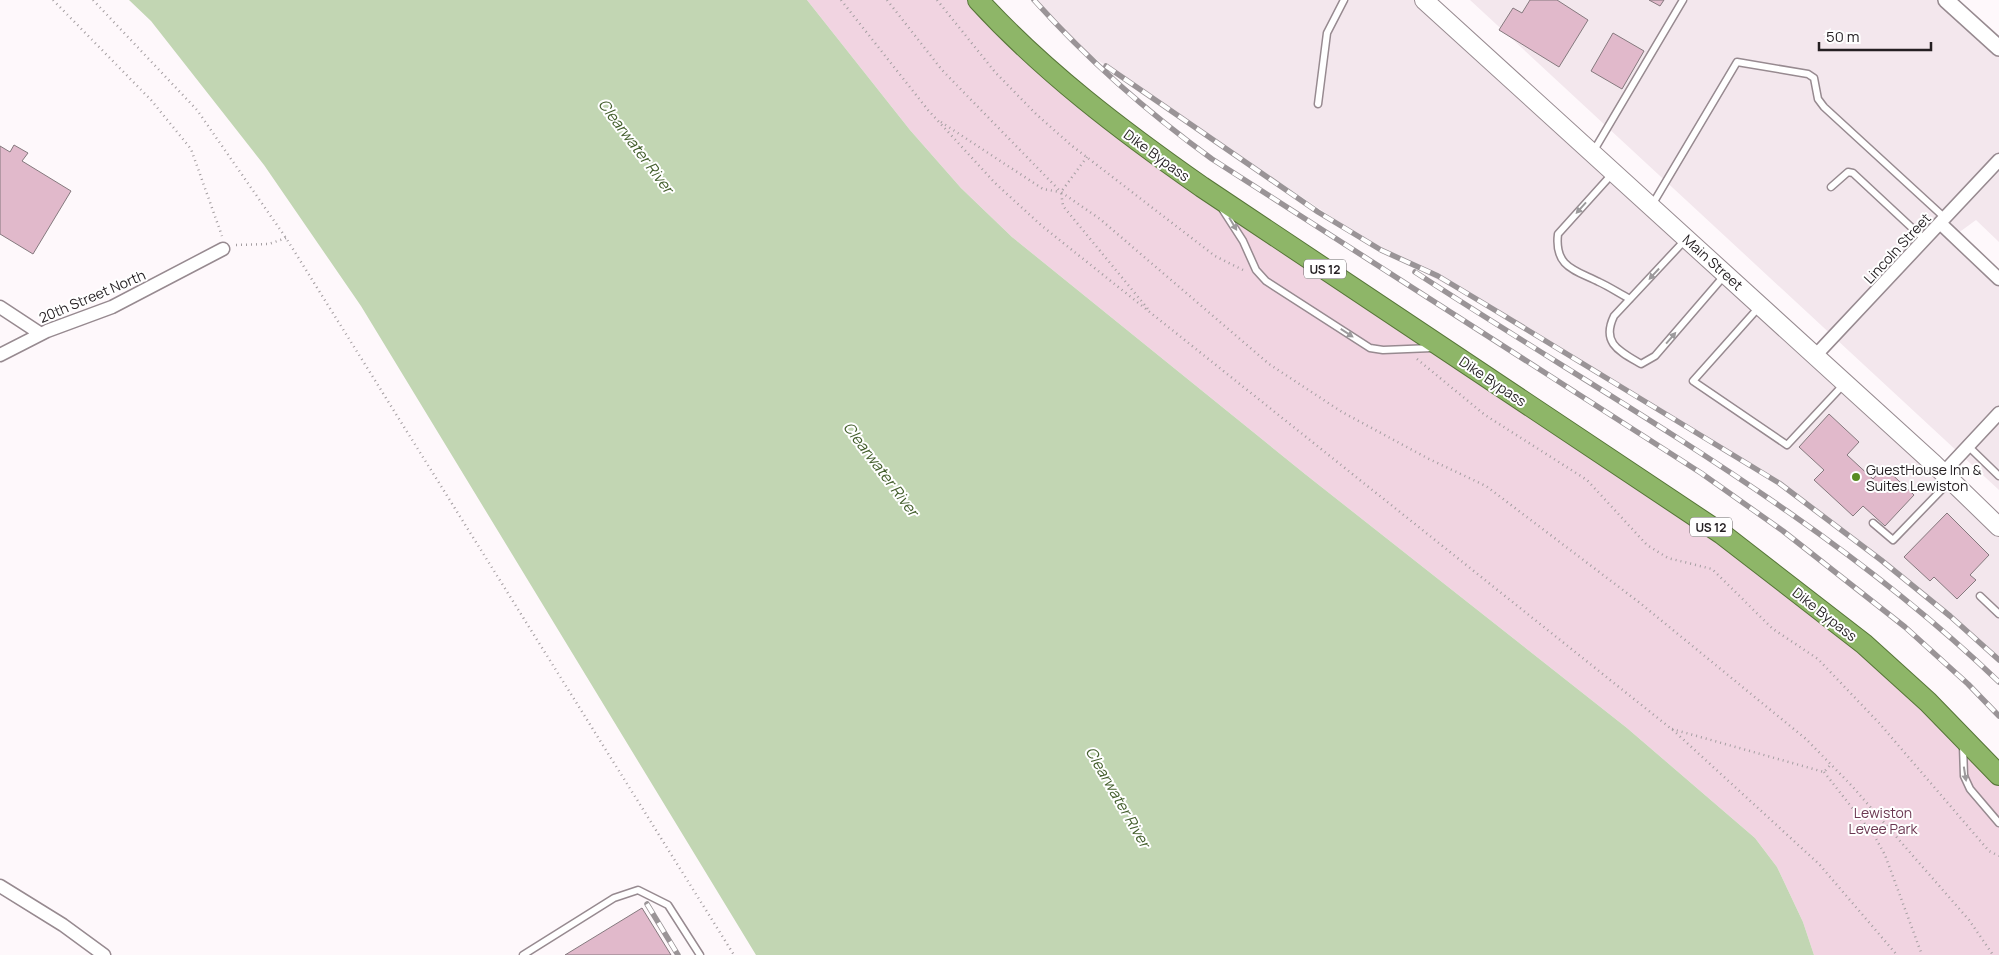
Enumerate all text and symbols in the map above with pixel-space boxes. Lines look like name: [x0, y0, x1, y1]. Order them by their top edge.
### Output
scale bar: [1819, 20, 1932, 52]
text: 50 m: [1826, 26, 1860, 47]
water label: Clearwater River: [594, 94, 680, 200]
street label: Dike Bypass: [1120, 125, 1194, 185]
one-way arrow: [1576, 202, 1587, 215]
street label: Lincoln Street: [1859, 208, 1935, 287]
one-way arrow: [1228, 218, 1237, 231]
street label: Main Street: [1679, 230, 1748, 294]
road number: US 12: [1304, 260, 1346, 278]
street label: 20th Street North: [36, 265, 148, 327]
one-way arrow: [1648, 268, 1659, 281]
one-way arrow: [1340, 329, 1353, 338]
one-way arrow: [1665, 332, 1676, 345]
street label: Dike Bypass: [1456, 352, 1530, 410]
water label: Clearwater River: [839, 417, 925, 523]
place label: GuestHouse Inn & Suites Lewiston: [1866, 460, 1982, 495]
marker: GuestHouse Inn & Suites Lewiston: [1850, 471, 1862, 483]
road number: US 12: [1690, 518, 1732, 536]
street label: Dike Bypass: [1789, 583, 1861, 645]
water label: Clearwater River: [1081, 743, 1157, 854]
one-way arrow: [1962, 766, 1970, 782]
park label: Lewiston Levee Park: [1849, 803, 1919, 838]

